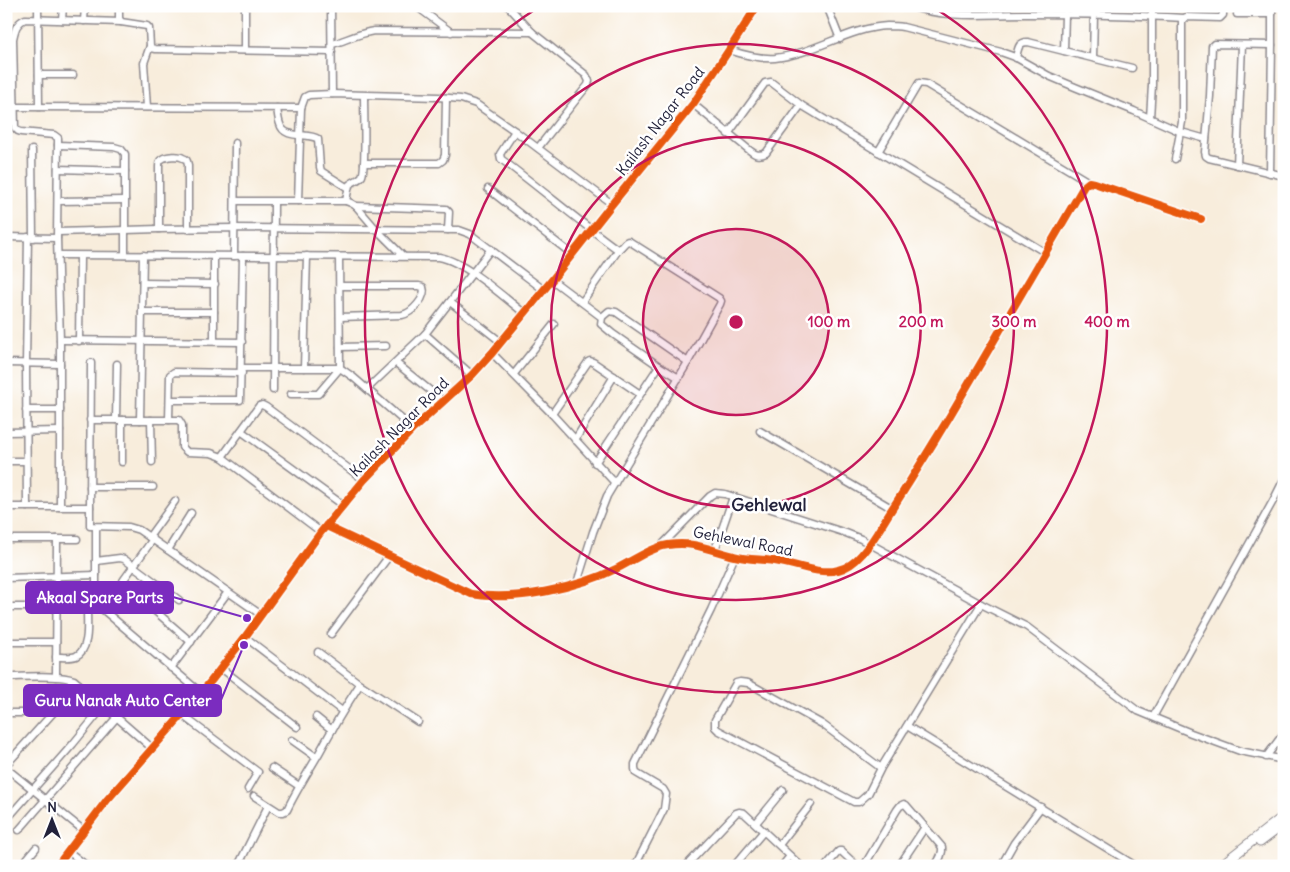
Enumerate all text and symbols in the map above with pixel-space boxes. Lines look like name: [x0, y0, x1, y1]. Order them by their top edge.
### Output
street label: Kailash Nagar Road: [612, 63, 708, 179]
text: 100 m: [808, 312, 850, 331]
text: 200 m: [899, 312, 943, 331]
text: 300 m: [992, 312, 1037, 331]
text: 400 m: [1084, 312, 1130, 331]
centre of rings: [727, 313, 745, 331]
street label: Kailash Nagar Road: [345, 373, 453, 481]
district label: Gehlewal: [731, 493, 807, 516]
street label: Gehlewal Road: [691, 522, 795, 560]
callout: Akaal Spare Parts: [26, 582, 173, 613]
text: Akaal Spare Parts: [36, 587, 164, 608]
callout: Guru Nanak Auto Center: [24, 685, 221, 716]
text: Guru Nanak Auto Center: [34, 690, 212, 710]
north arrow: [28, 794, 78, 844]
text: N: [47, 798, 57, 816]

